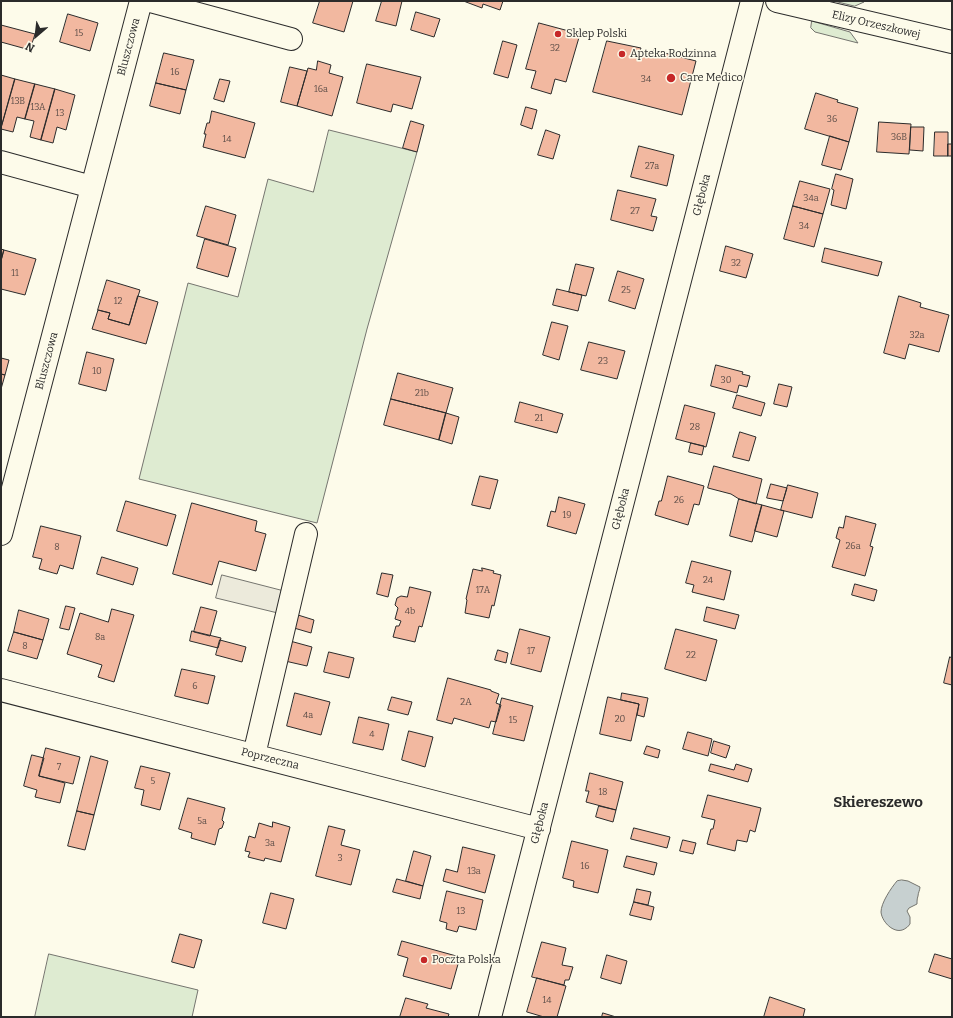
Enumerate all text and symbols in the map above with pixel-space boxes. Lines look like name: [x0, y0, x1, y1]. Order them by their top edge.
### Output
street label: Elizy Orzeszkowej: [830, 8, 922, 42]
north arrow: [16, 16, 56, 56]
street label: Bluszczowa: [115, 17, 143, 77]
place label: Sklep Polski: [566, 27, 627, 41]
house number: 15: [75, 28, 83, 38]
marker: Sklep Polski: [553, 29, 563, 39]
text: N: [23, 39, 37, 55]
house number: 32: [550, 43, 560, 53]
place label: Apteka Rodzinna: [630, 47, 716, 61]
marker: Apteka Rodzinna: [617, 49, 627, 59]
house number: 16: [171, 67, 179, 77]
place label: Care Medico: [680, 71, 743, 85]
marker: Care Medico: [665, 72, 677, 84]
house number: 34: [641, 74, 651, 84]
house number: 16a: [314, 84, 328, 94]
house number: 13B: [11, 96, 25, 106]
house number: 13A: [31, 102, 45, 112]
house number: 13: [56, 108, 64, 118]
house number: 36: [827, 114, 837, 124]
house number: 36B: [891, 132, 907, 142]
house number: 14: [223, 134, 231, 144]
house number: 27a: [645, 161, 659, 171]
street label: Głęboka: [690, 173, 714, 217]
house number: 34a: [803, 193, 819, 203]
house number: 27: [630, 206, 640, 216]
house number: 34: [799, 221, 809, 231]
house number: 32: [731, 258, 741, 268]
house number: 11: [11, 268, 19, 278]
house number: 25: [621, 285, 631, 295]
house number: 12: [114, 296, 122, 306]
house number: 32a: [910, 330, 924, 340]
street label: Bluszczowa: [33, 331, 61, 391]
house number: 23: [598, 356, 608, 366]
house number: 10: [92, 366, 102, 376]
house number: 30: [721, 375, 731, 385]
house number: 21b: [415, 388, 429, 398]
house number: 21: [535, 413, 543, 423]
house number: 28: [690, 422, 700, 432]
street label: Głęboka: [609, 487, 633, 531]
house number: 26: [674, 495, 684, 505]
house number: 19: [563, 510, 571, 520]
house number: 26a: [845, 541, 861, 551]
house number: 8: [54, 542, 60, 552]
house number: 24: [703, 575, 713, 585]
house number: 17A: [476, 585, 490, 595]
house number: 4b: [405, 606, 415, 616]
house number: 8a: [95, 632, 105, 642]
house number: 8: [22, 641, 28, 651]
house number: 17: [527, 646, 535, 656]
house number: 22: [686, 650, 696, 660]
house number: 6: [192, 681, 198, 691]
house number: 2A: [460, 697, 472, 707]
house number: 4a: [303, 710, 313, 720]
house number: 20: [615, 714, 625, 724]
house number: 15: [509, 715, 517, 725]
house number: 4: [369, 729, 375, 739]
street label: Poprzeczna: [240, 745, 300, 773]
house number: 7: [57, 762, 61, 772]
house number: 5: [151, 776, 155, 786]
house number: 18: [598, 787, 608, 797]
district label: Skiereszewo: [833, 794, 923, 812]
street label: Głęboka: [528, 801, 552, 845]
house number: 5a: [197, 816, 207, 826]
house number: 3a: [265, 838, 275, 848]
house number: 3: [337, 853, 343, 863]
house number: 16: [581, 861, 589, 871]
house number: 13a: [467, 866, 481, 876]
house number: 13: [457, 906, 465, 916]
place label: Poczta Polska: [432, 953, 501, 967]
marker: Poczta Polska: [419, 955, 429, 965]
house number: 14: [543, 995, 551, 1005]

